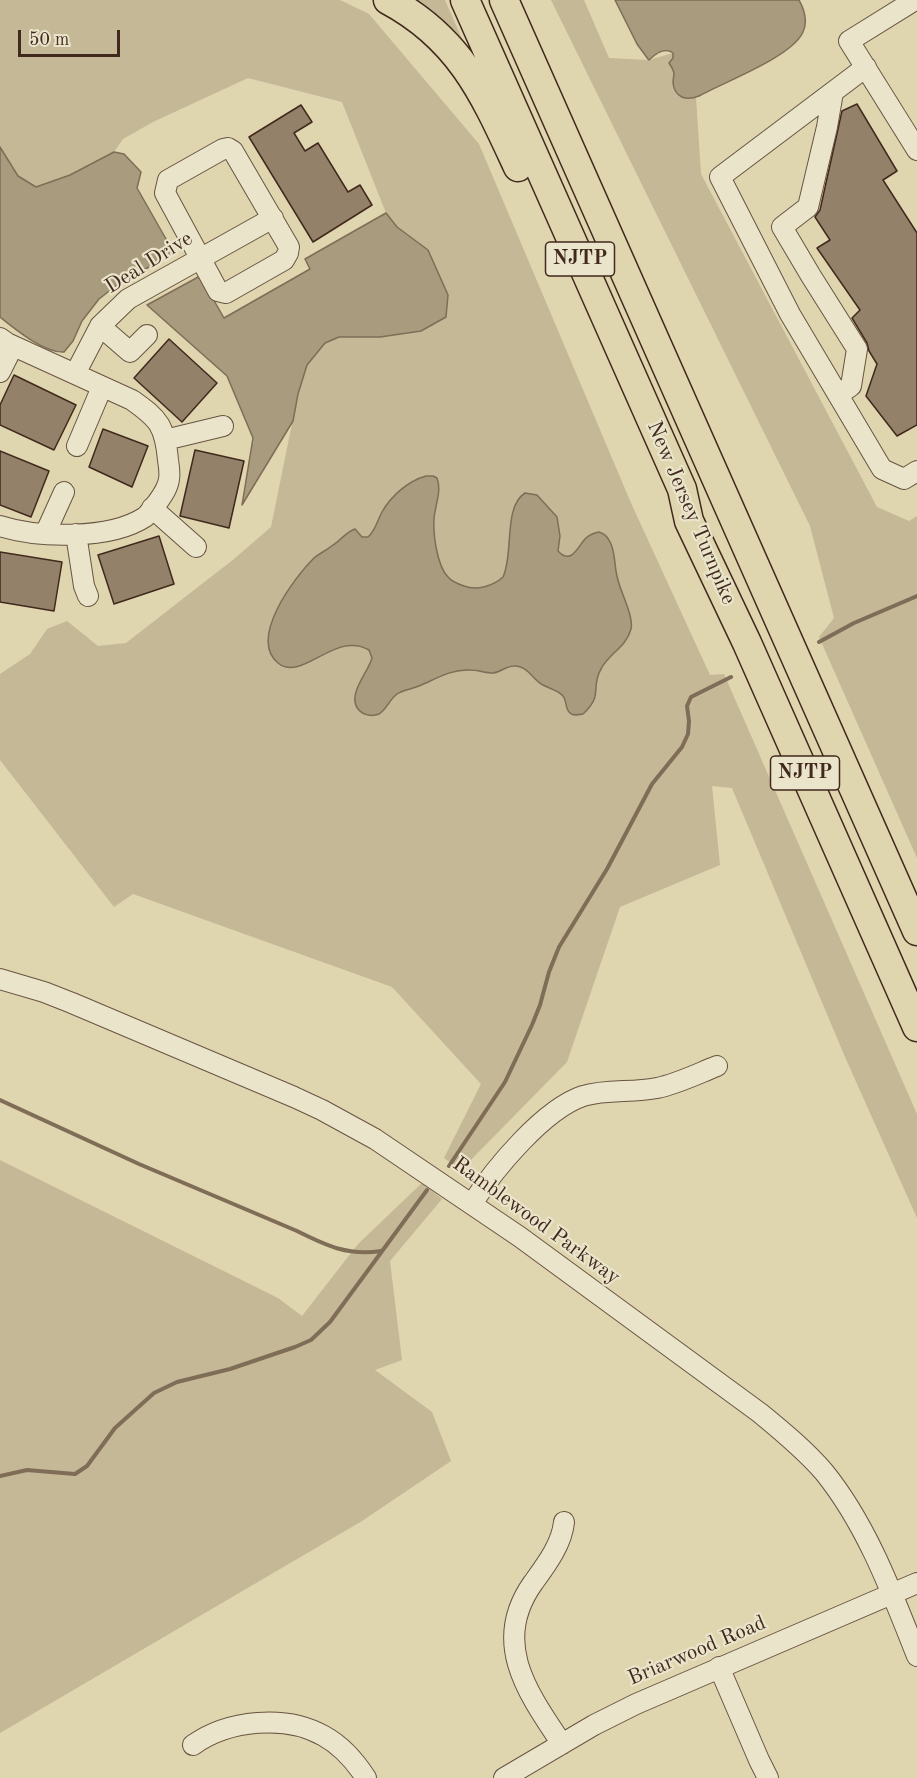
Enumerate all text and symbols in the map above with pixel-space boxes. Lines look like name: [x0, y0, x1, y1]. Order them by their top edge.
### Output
scale bar: [21, 18, 123, 56]
text: 50 m: [29, 31, 69, 49]
street label: Deal Drive: [101, 226, 197, 300]
road number: NJTP: [546, 242, 614, 276]
street label: New Jersey Turnpike: [641, 418, 741, 608]
road number: NJTP: [770, 756, 840, 790]
street label: Ramblewood Parkway: [447, 1152, 625, 1290]
street label: Briarwood Road: [624, 1611, 770, 1691]

